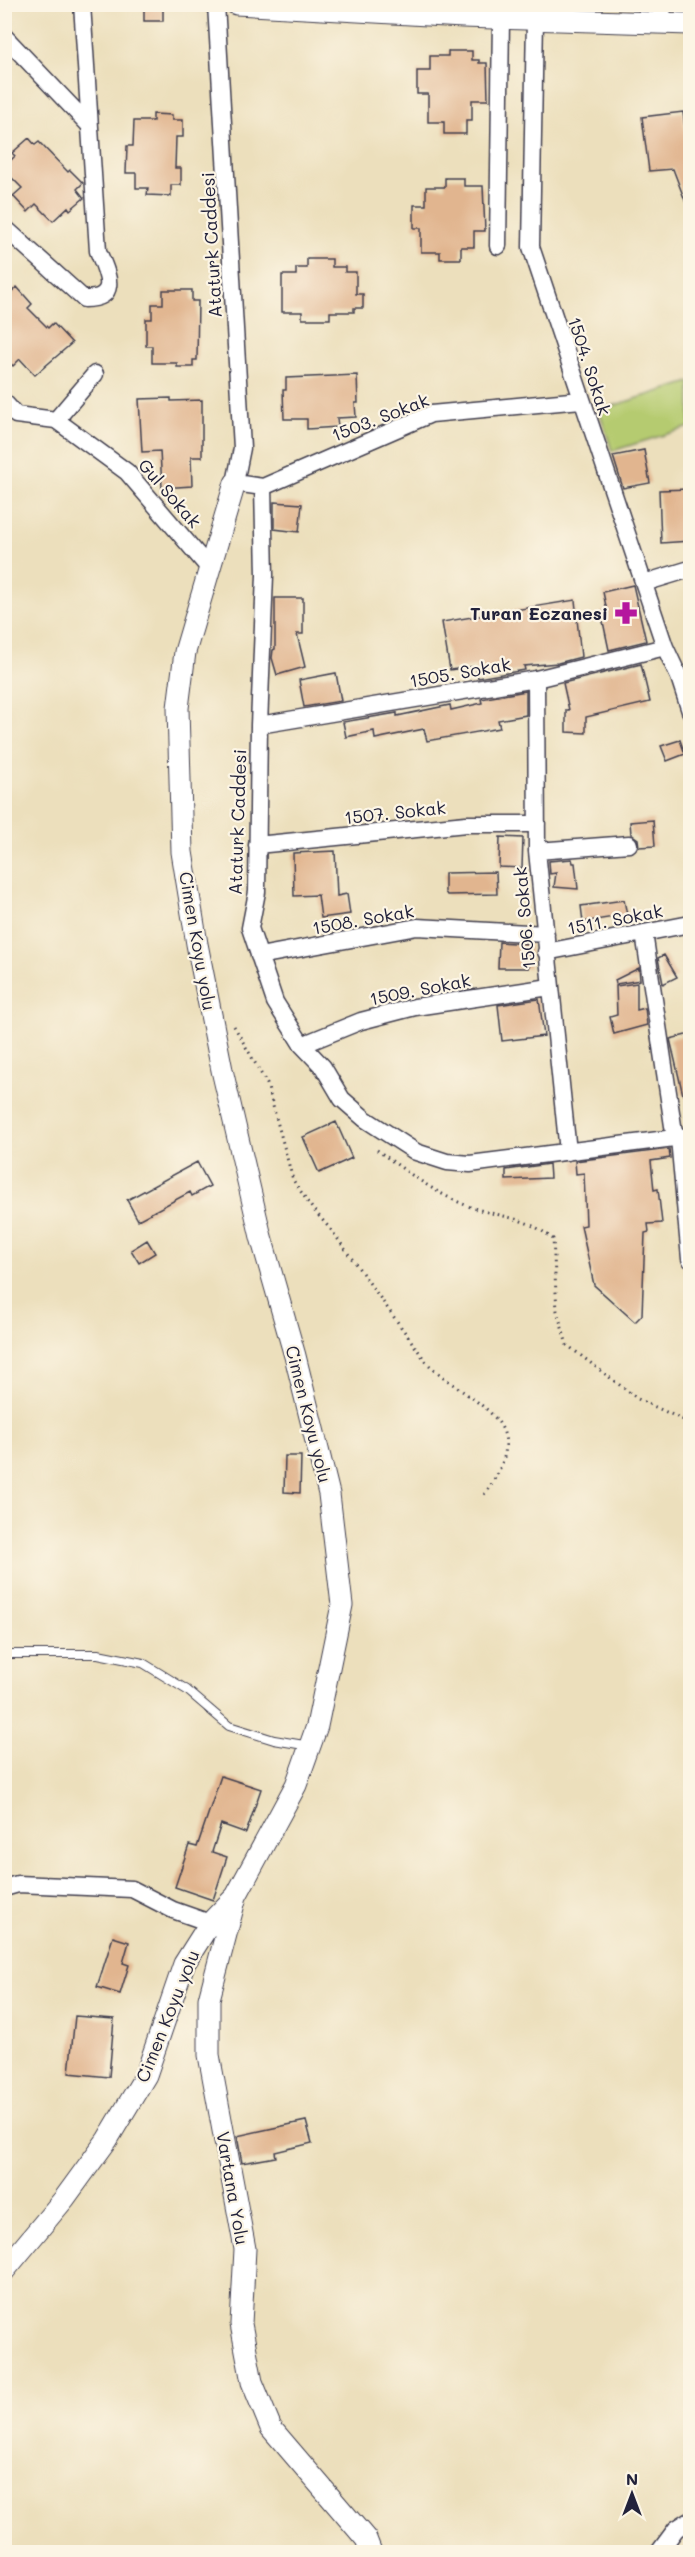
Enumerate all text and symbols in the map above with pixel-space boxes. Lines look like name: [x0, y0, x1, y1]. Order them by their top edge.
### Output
street label: Ataturk Caddesi: [195, 171, 227, 319]
street label: 1504. Sokak: [563, 314, 617, 418]
street label: 1503. Sokak: [328, 387, 432, 447]
street label: Gul Sokak: [133, 453, 207, 533]
pharmacy icon: Turan Eczanesi: [613, 600, 639, 626]
place label: Turan Eczanesi: [470, 601, 608, 625]
street label: 1505. Sokak: [408, 651, 512, 693]
street label: Ataturk Caddesi: [222, 749, 252, 895]
street label: 1507. Sokak: [343, 795, 447, 829]
street label: 1506. Sokak: [508, 866, 540, 970]
street label: Cimen Koyu yolu: [174, 870, 222, 1012]
street label: 1508. Sokak: [310, 898, 416, 940]
street label: 1511. Sokak: [565, 898, 665, 940]
street label: 1509. Sokak: [367, 967, 473, 1011]
street label: Cimen Koyu yolu: [280, 1343, 338, 1485]
street label: Cimen Koyu yolu: [130, 1946, 204, 2086]
street label: Vartana Yolu: [211, 2129, 255, 2247]
north arrow: [602, 2464, 662, 2524]
text: N: [626, 2468, 638, 2489]

